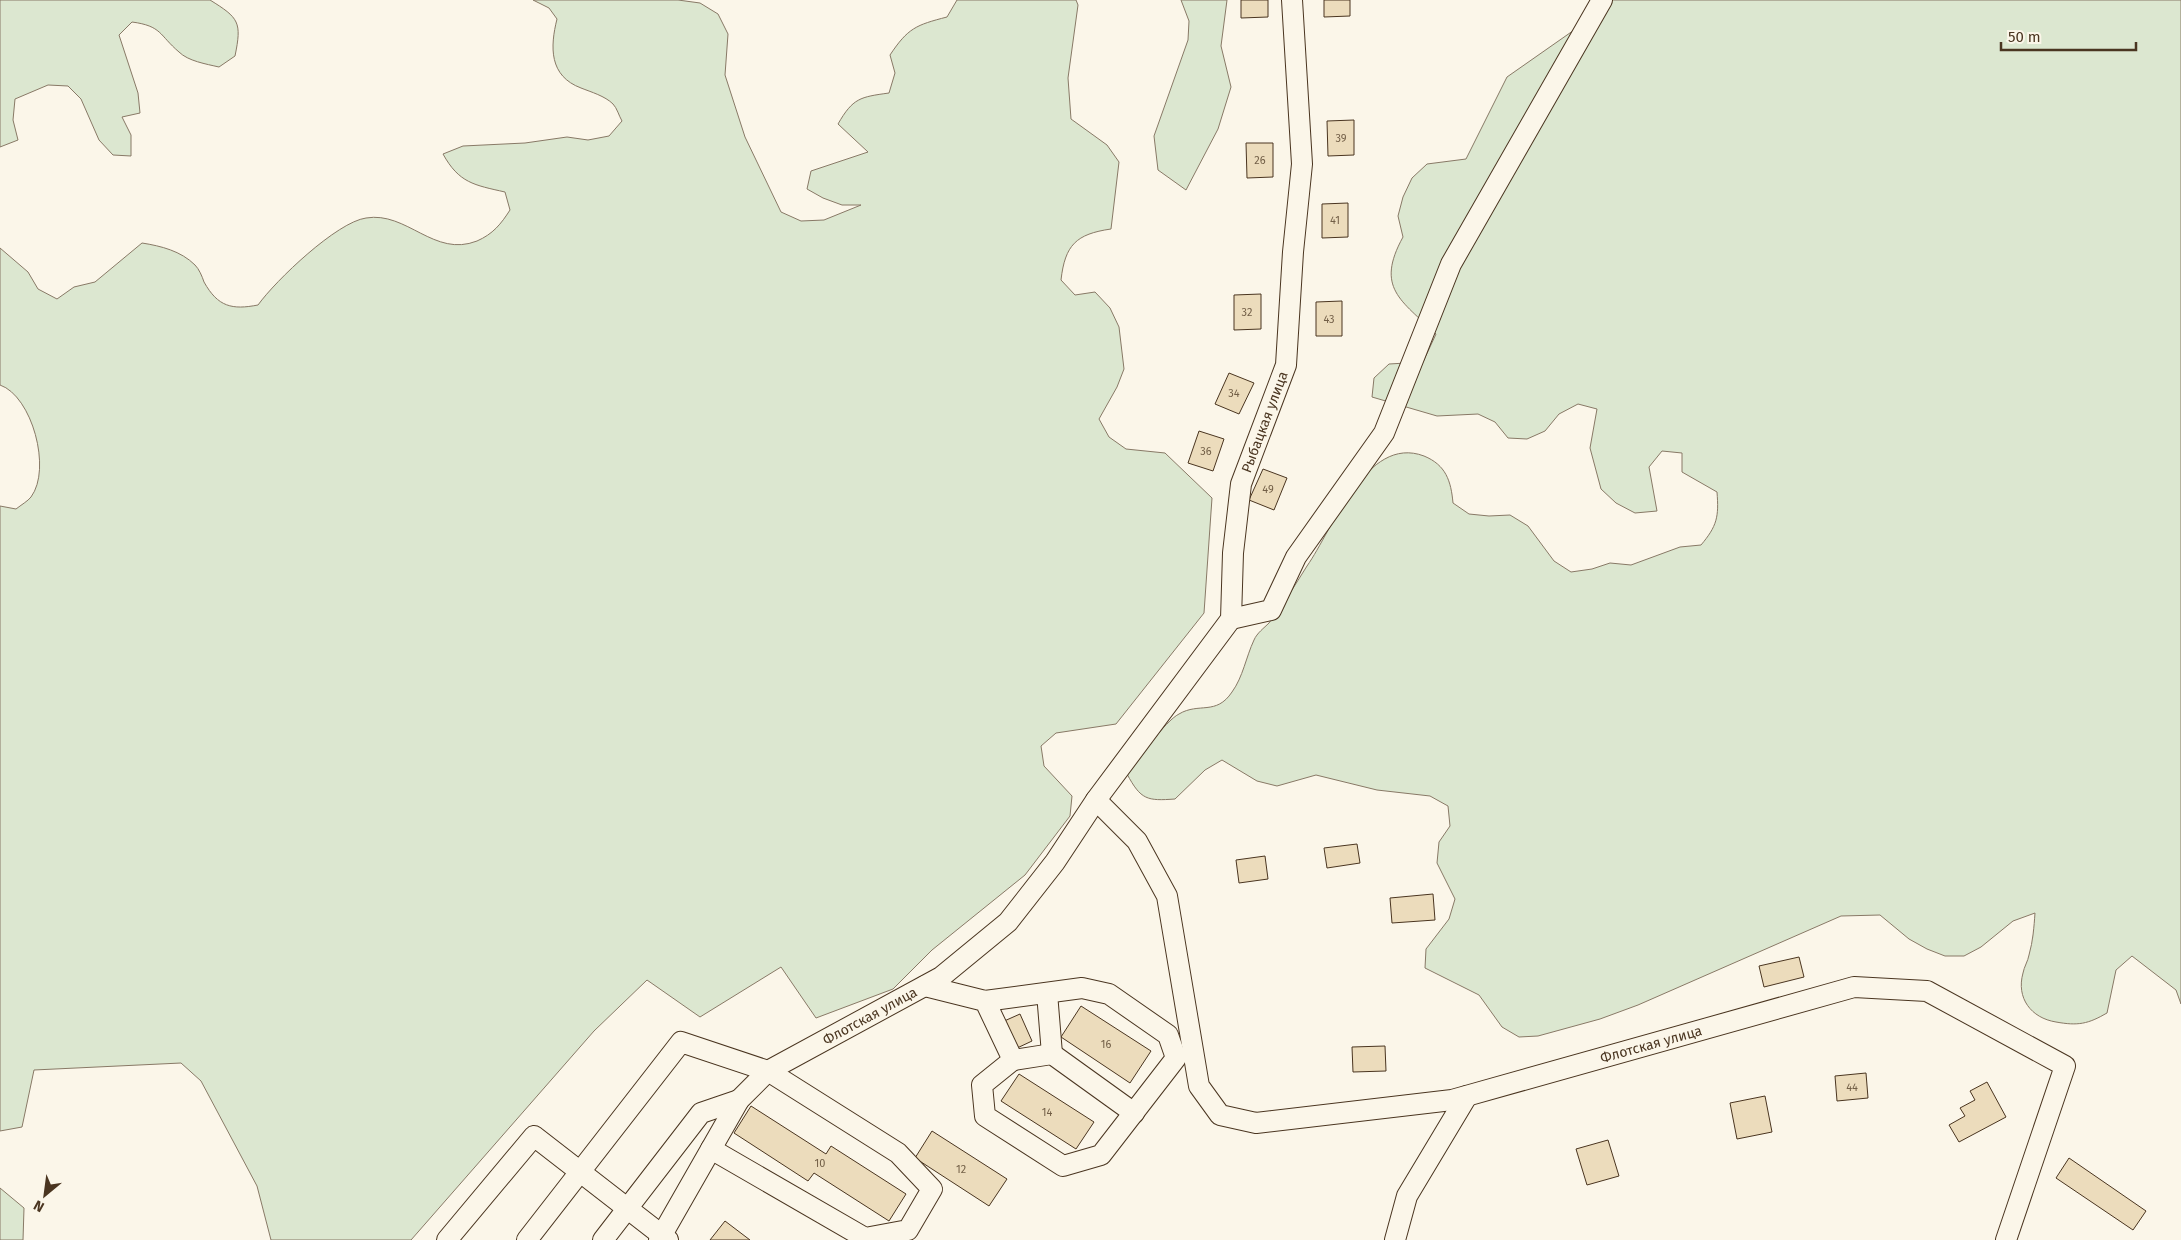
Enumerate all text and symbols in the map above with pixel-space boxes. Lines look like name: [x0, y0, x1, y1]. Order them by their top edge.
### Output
scale bar: [2001, 20, 2136, 52]
text: 50 m: [2008, 28, 2041, 46]
house number: 39: [1335, 132, 1347, 145]
house number: 26: [1254, 154, 1266, 167]
house number: 41: [1330, 214, 1340, 227]
house number: 32: [1242, 306, 1252, 319]
house number: 43: [1323, 313, 1335, 326]
street label: Рыбацкая улица: [1238, 369, 1291, 475]
house number: 34: [1228, 387, 1240, 400]
house number: 36: [1200, 445, 1212, 458]
house number: 49: [1262, 483, 1274, 496]
street label: Флотская улица: [819, 983, 920, 1048]
street label: Флотская улица: [1598, 1022, 1704, 1066]
house number: 16: [1101, 1038, 1111, 1051]
house number: 44: [1846, 1081, 1858, 1094]
house number: 14: [1042, 1106, 1052, 1119]
house number: 10: [815, 1157, 825, 1170]
house number: 12: [956, 1163, 966, 1176]
north arrow: [20, 1170, 70, 1220]
text: N: [31, 1196, 47, 1216]

